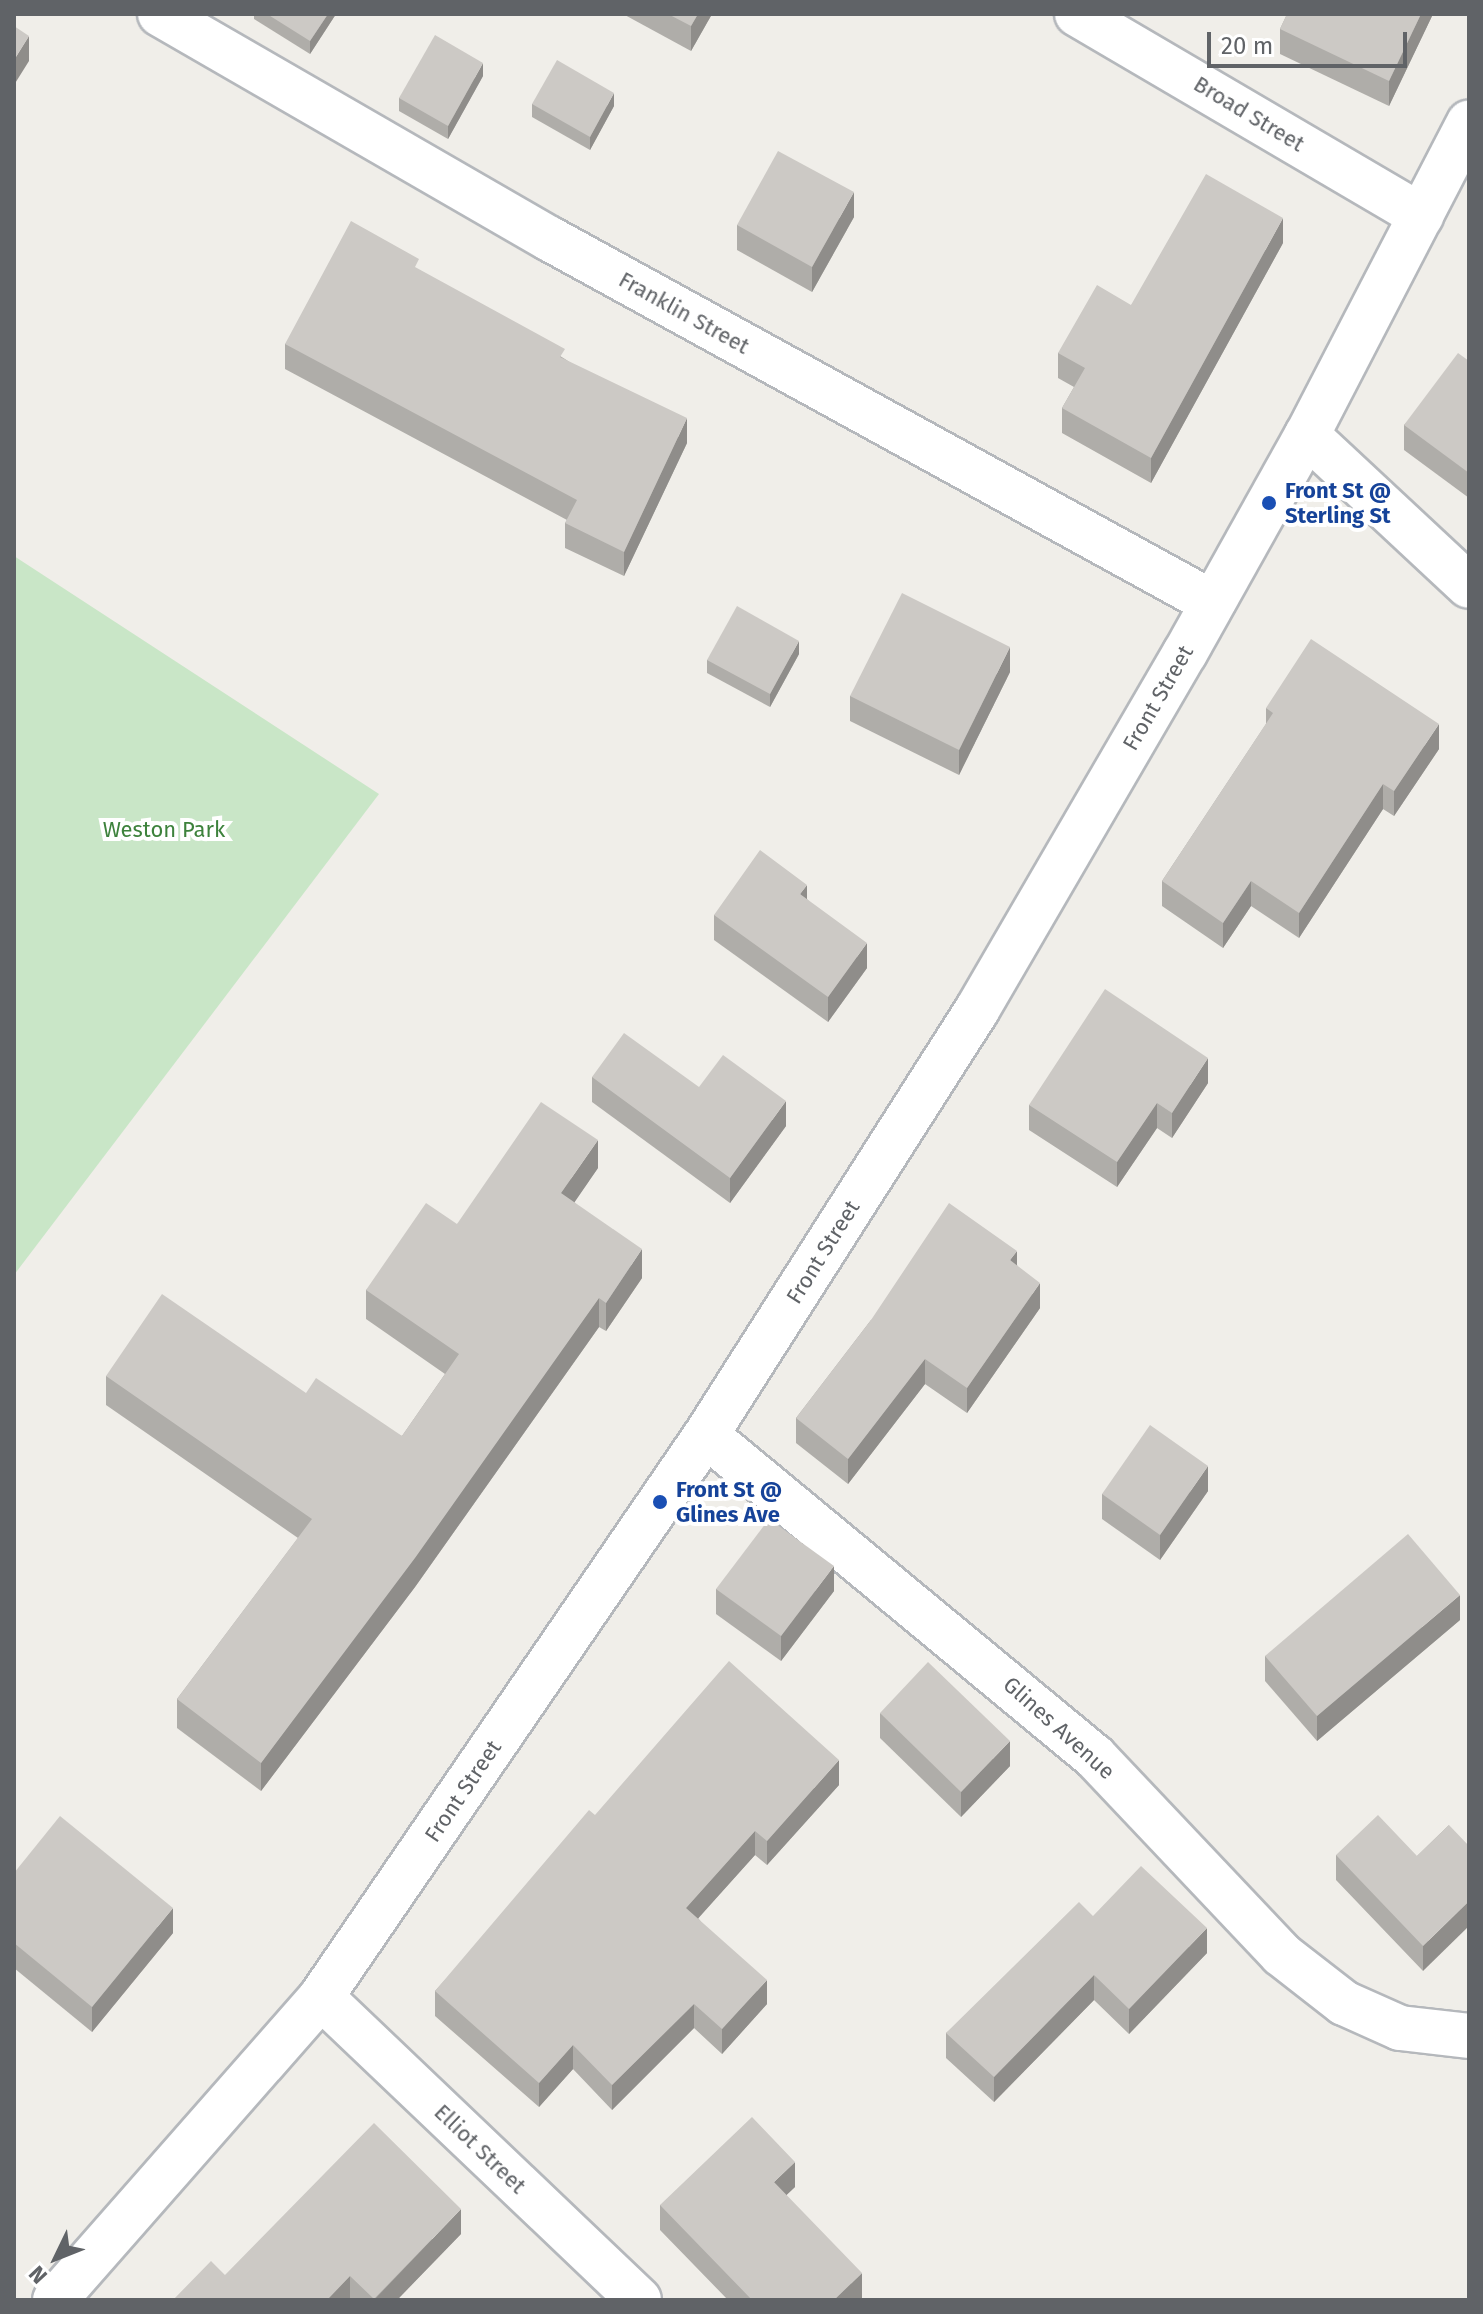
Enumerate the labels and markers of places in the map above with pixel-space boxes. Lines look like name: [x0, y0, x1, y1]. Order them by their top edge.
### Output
place label: Front St @ Sterling St: [1285, 477, 1391, 528]
marker: Front St @ Sterling St: [1260, 494, 1278, 512]
place label: Front St @ Glines Ave: [676, 1476, 782, 1528]
marker: Front St @ Glines Ave: [651, 1493, 669, 1511]

